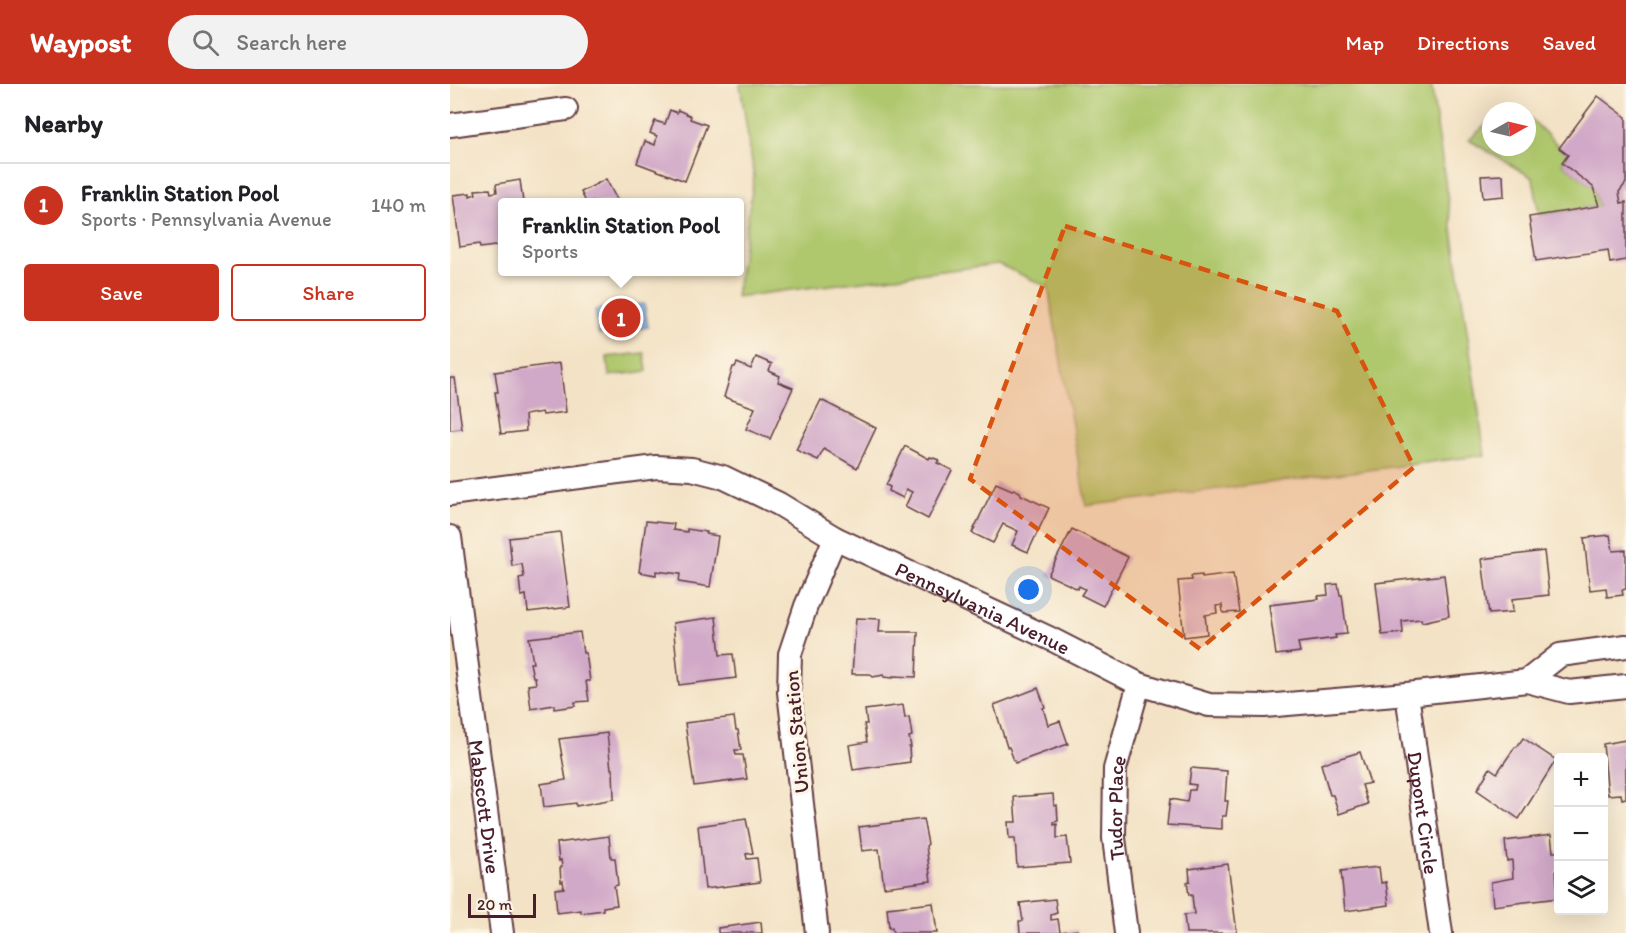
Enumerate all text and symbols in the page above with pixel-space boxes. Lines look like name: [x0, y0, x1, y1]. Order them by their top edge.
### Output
search box: [168, 15, 588, 69]
text: Waypost: [30, 25, 132, 59]
icon: search: [189, 26, 222, 59]
text: Search here: [237, 29, 347, 56]
text: Map: [1346, 30, 1384, 55]
text: Directions: [1417, 30, 1509, 55]
text: Saved: [1542, 30, 1596, 55]
north arrow: [1482, 102, 1536, 156]
text: Nearby: [24, 107, 103, 139]
text: Franklin Station Pool: [81, 180, 279, 207]
text: 1: [39, 193, 48, 217]
text: 140 m: [371, 193, 426, 217]
popup: [498, 198, 744, 276]
text: Sports · Pennsylvania Avenue: [81, 207, 332, 231]
text: Franklin Station Pool: [522, 212, 720, 239]
text: Sports: [522, 239, 578, 263]
button: Save: [24, 264, 219, 321]
button: Share: [231, 264, 426, 321]
pin: 1: [602, 296, 640, 340]
street label: Pennsylvania Avenue: [892, 556, 1075, 659]
your location: [1014, 575, 1043, 604]
street label: Union Station: [778, 669, 814, 795]
street label: Mabscott Drive: [464, 738, 507, 875]
street label: Dupont Circle: [1403, 750, 1445, 876]
street label: Tudor Place: [1101, 752, 1131, 862]
map controls: [1554, 753, 1608, 915]
button: +: [1554, 753, 1608, 807]
button: −: [1554, 807, 1608, 861]
button: layers: [1554, 861, 1608, 915]
scale bar: [468, 891, 536, 918]
text: 20 m: [477, 895, 512, 914]

